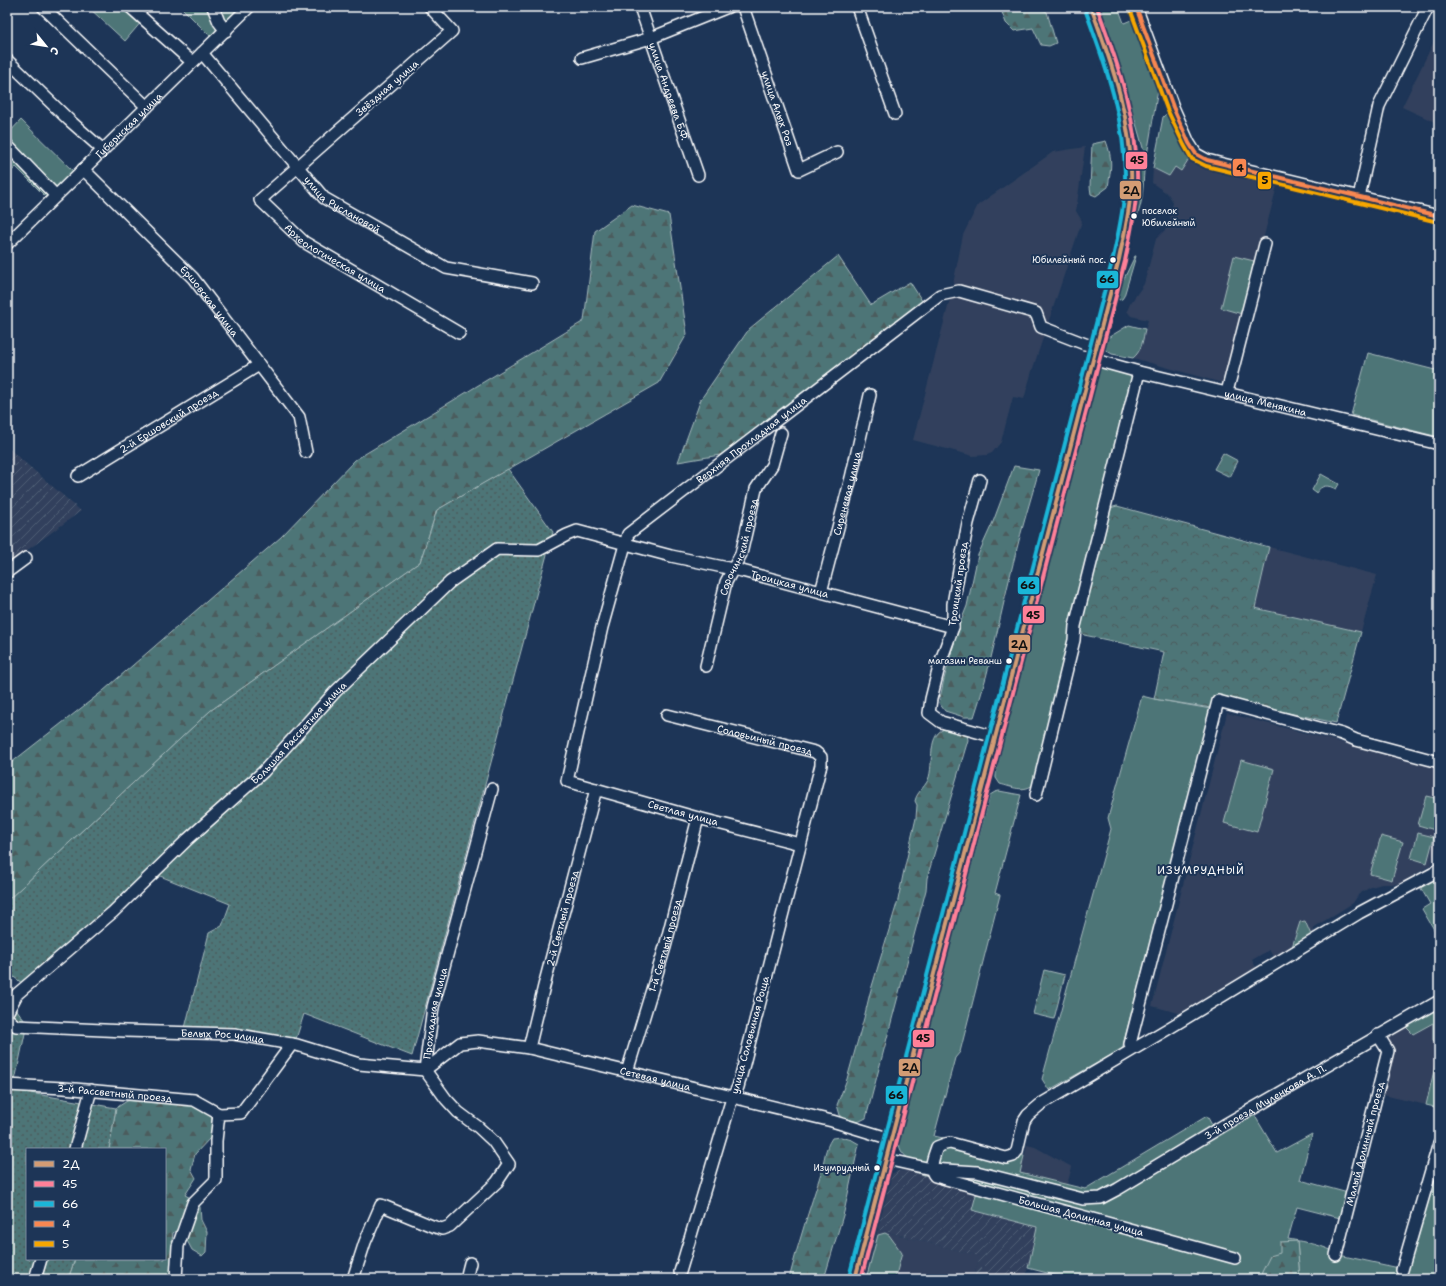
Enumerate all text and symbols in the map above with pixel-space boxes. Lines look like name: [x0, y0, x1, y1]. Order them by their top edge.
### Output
north arrow: [26, 26, 66, 66]
street label: улица Андреева Б.Ф.: [646, 40, 692, 142]
text: С: [46, 44, 62, 58]
street label: Звёздная улица: [353, 57, 422, 119]
street label: улица Алых Роз: [759, 69, 797, 148]
street label: Губернская улица: [92, 89, 165, 161]
line badge: 45: [1125, 151, 1148, 170]
text: 45: [1130, 153, 1144, 168]
line badge: 4: [1232, 158, 1247, 177]
text: 4: [1236, 161, 1244, 176]
line badge: 5: [1257, 171, 1272, 190]
street label: улица Руслановой: [301, 173, 383, 236]
text: 5: [1262, 173, 1269, 188]
line badge: 2Д: [1119, 180, 1142, 200]
text: 2Д: [1123, 183, 1139, 198]
place label: поселок Юбилейный: [1142, 205, 1196, 229]
marker: поселок Юбилейный: [1129, 211, 1139, 221]
street label: Археологическая улица: [282, 221, 389, 295]
place label: Юбилейный пос.: [1032, 254, 1106, 266]
marker: Юбилейный пос.: [1108, 255, 1118, 265]
street label: Ершовская улица: [177, 263, 242, 340]
line badge: 66: [1096, 270, 1119, 289]
text: 66: [1099, 272, 1115, 287]
street label: 2-й Ершовский проезд: [117, 385, 220, 456]
street label: улица Менякина: [1223, 386, 1309, 419]
street label: Верхняя Прохладная улица: [693, 393, 810, 486]
street label: Сиреневая улица: [830, 449, 864, 537]
street label: Сорочинский проезд: [717, 496, 760, 597]
street label: Троицкий проезд: [946, 540, 970, 627]
street label: Троицкая улица: [749, 567, 831, 600]
line badge: 66: [1017, 576, 1040, 595]
text: 66: [1020, 578, 1036, 593]
line badge: 45: [1022, 605, 1045, 624]
text: 45: [1026, 608, 1040, 623]
line badge: 2Д: [1008, 634, 1031, 653]
text: 2Д: [1011, 637, 1027, 652]
place label: магазин Реванш: [928, 655, 1002, 667]
marker: магазин Реванш: [1004, 656, 1014, 666]
street label: Большая Рассветная улица: [248, 678, 349, 787]
street label: Соловьиный проезд: [716, 721, 815, 758]
street label: Светлая улица: [646, 797, 720, 829]
district label: ИЗУМРУДНЫЙ: [1157, 862, 1245, 878]
street label: 2-й Светлый проезд: [543, 868, 581, 968]
street label: 1-й Светлый проезд: [645, 897, 684, 994]
street label: Прохладная улица: [420, 965, 450, 1060]
street label: улица Соловьиная Роща: [728, 974, 772, 1095]
street label: Белых Рос улица: [181, 1026, 266, 1046]
line badge: 45: [912, 1029, 935, 1048]
text: 45: [916, 1031, 930, 1046]
line badge: 2Д: [898, 1058, 921, 1077]
text: 2Д: [902, 1060, 918, 1075]
street label: 3-й проезд Муленкова А. П.: [1202, 1061, 1329, 1142]
street label: Сетевая улица: [619, 1064, 693, 1093]
street label: Малый Долинный проезд: [1342, 1079, 1387, 1207]
street label: 3-й Рассветный проезд: [57, 1081, 173, 1105]
line badge: 66: [885, 1085, 908, 1105]
text: 66: [888, 1088, 904, 1103]
legend: [26, 1148, 166, 1260]
text: 2Д: [62, 1156, 79, 1172]
place label: Изумрудный: [813, 1162, 870, 1174]
marker: Изумрудный: [872, 1163, 882, 1173]
text: 45: [62, 1176, 77, 1192]
street label: Большая Долинная улица: [1017, 1193, 1146, 1239]
text: 66: [62, 1196, 79, 1212]
text: 4: [62, 1216, 70, 1232]
text: 5: [62, 1236, 69, 1252]

